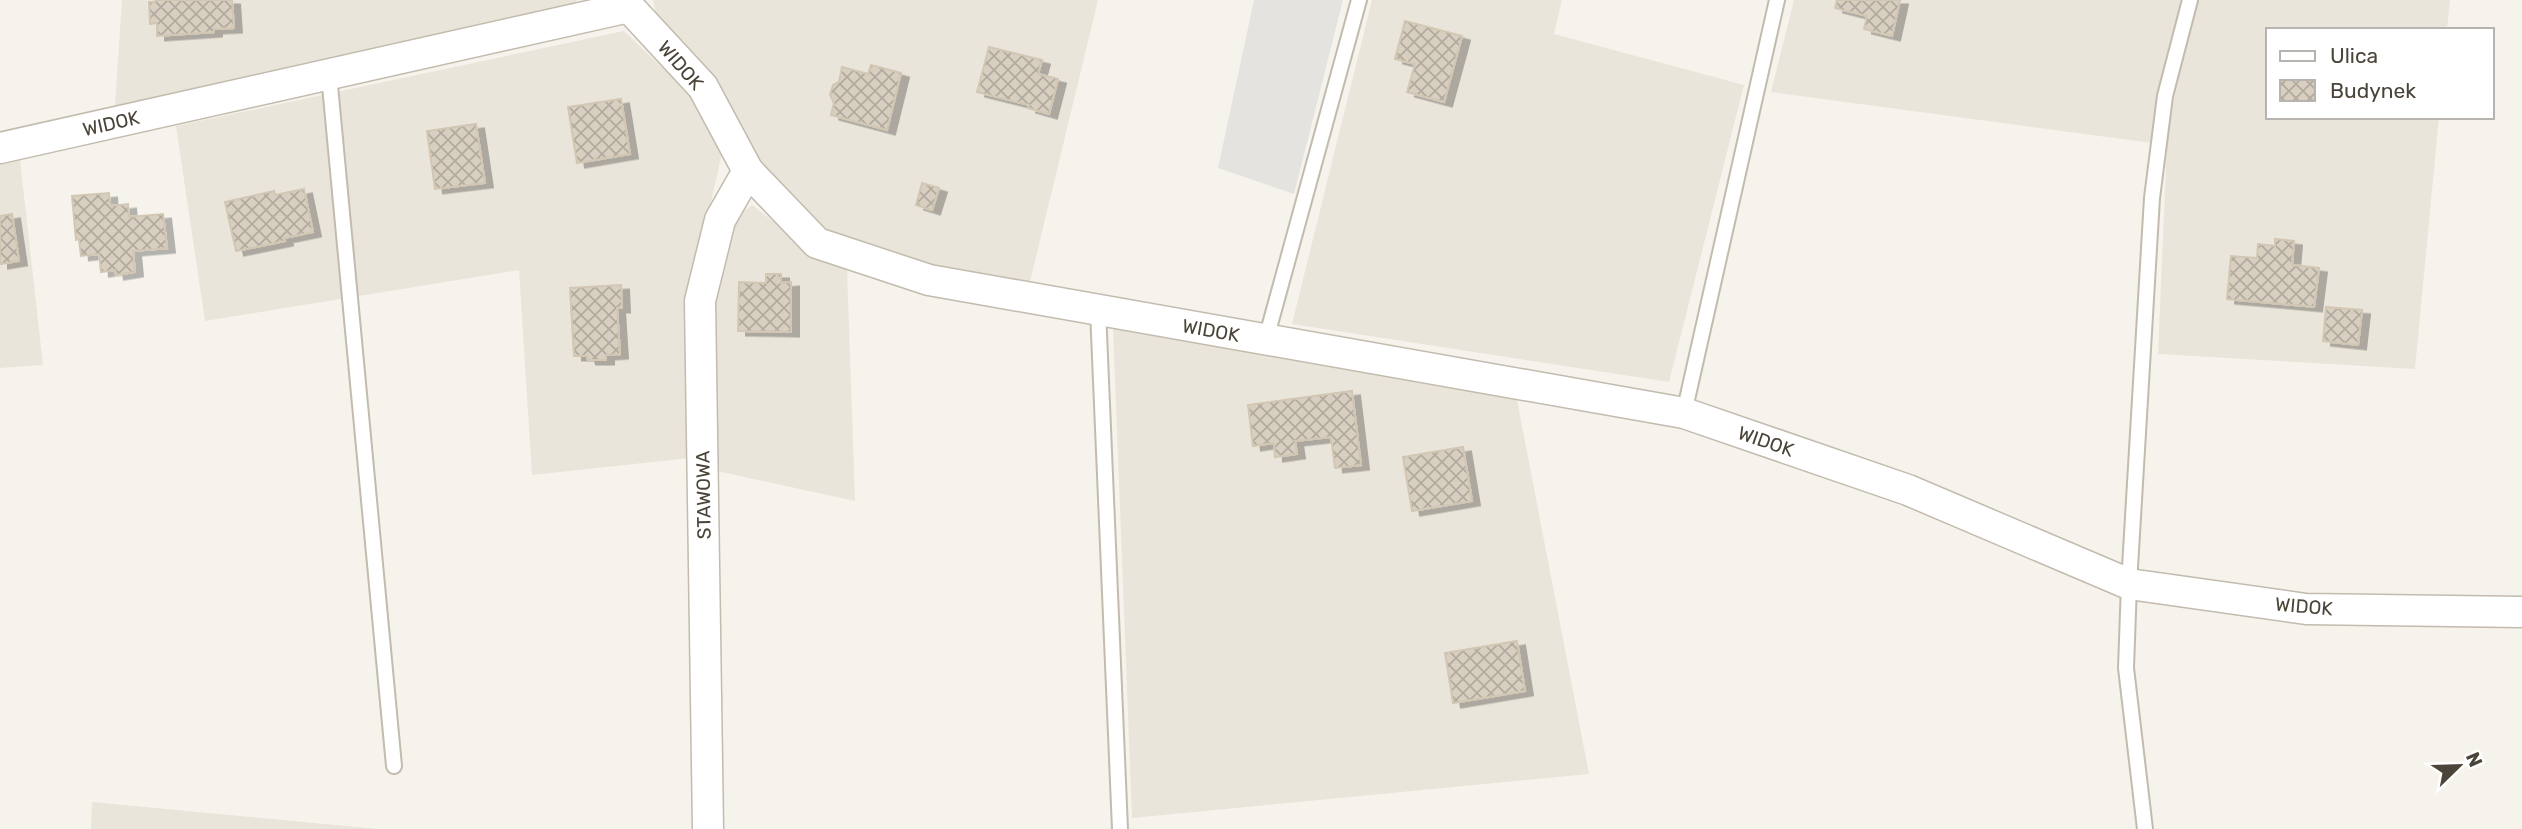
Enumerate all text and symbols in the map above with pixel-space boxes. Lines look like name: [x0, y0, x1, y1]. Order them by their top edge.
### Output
legend: [2266, 28, 2494, 119]
street label: WIDOK: [653, 36, 709, 95]
text: Ulica: [2330, 43, 2378, 68]
text: Budynek: [2330, 78, 2416, 103]
street label: WIDOK: [80, 106, 142, 141]
street label: WIDOK: [1180, 314, 1242, 347]
street label: WIDOK: [1735, 421, 1797, 462]
street label: STAWOWA: [691, 450, 716, 540]
street label: WIDOK: [2274, 593, 2334, 621]
north arrow: [2424, 731, 2494, 801]
text: N: [2461, 749, 2487, 770]

